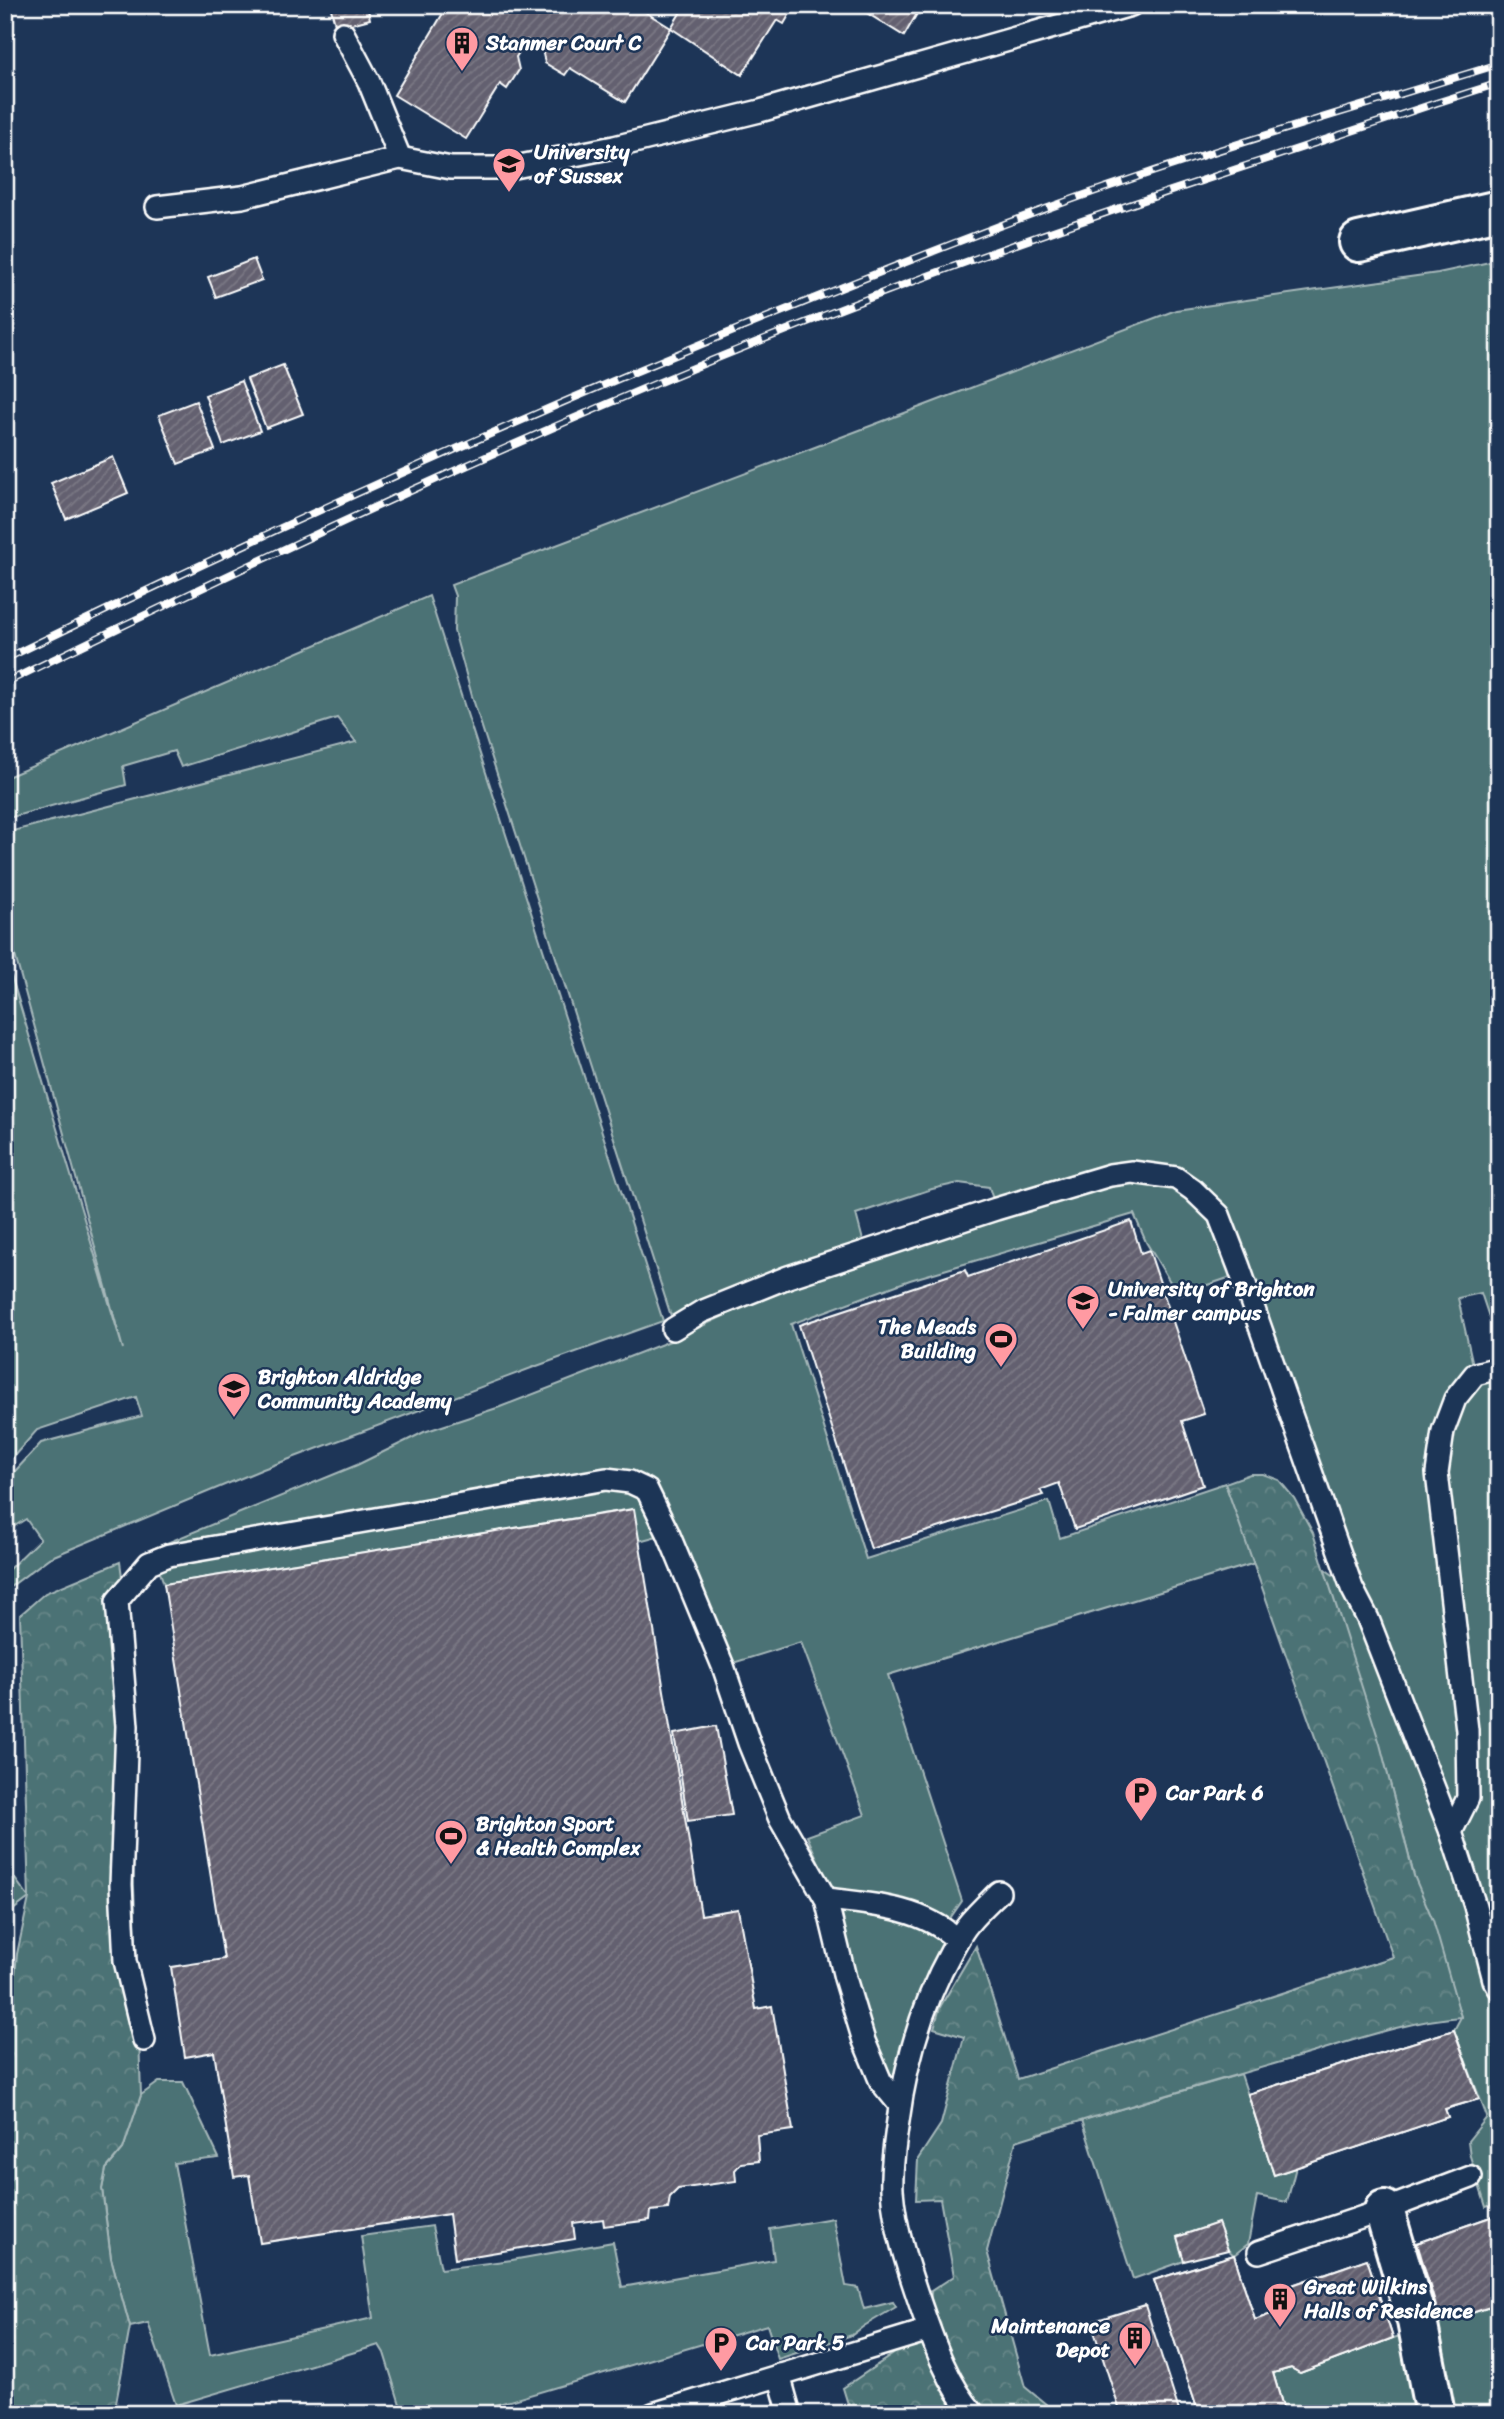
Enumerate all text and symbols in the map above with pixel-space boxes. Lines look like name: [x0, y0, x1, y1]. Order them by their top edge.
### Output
building icon: Stanmer Court C: [443, 24, 481, 73]
place label: Stanmer Court C: [485, 24, 643, 62]
place label: University of Sussex: [534, 133, 631, 195]
school or university icon: University of Sussex: [490, 145, 528, 194]
place label: University of Brighton - Falmer campus: [1108, 1270, 1315, 1332]
school or university icon: University of Brighton - Falmer campus: [1064, 1282, 1102, 1331]
place label: The Meads Building: [878, 1308, 976, 1370]
sports icon: The Meads Building: [982, 1320, 1020, 1369]
place label: Brighton Aldridge Community Academy: [257, 1358, 453, 1420]
school or university icon: Brighton Aldridge Community Academy: [215, 1370, 253, 1419]
parking icon: Car Park 6: [1122, 1774, 1160, 1823]
place label: Car Park 6: [1165, 1774, 1264, 1812]
place label: Brighton Sport & Health Complex: [476, 1805, 641, 1867]
sports icon: Brighton Sport & Health Complex: [432, 1817, 470, 1866]
place label: Great Wilkins Halls of Residence: [1303, 2268, 1474, 2330]
building icon: Great Wilkins Halls of Residence: [1261, 2280, 1299, 2329]
place label: Maintenance Depot: [990, 2307, 1111, 2369]
building icon: Maintenance Depot: [1116, 2319, 1154, 2368]
parking icon: Car Park 5: [702, 2324, 740, 2373]
place label: Car Park 5: [745, 2324, 845, 2362]

